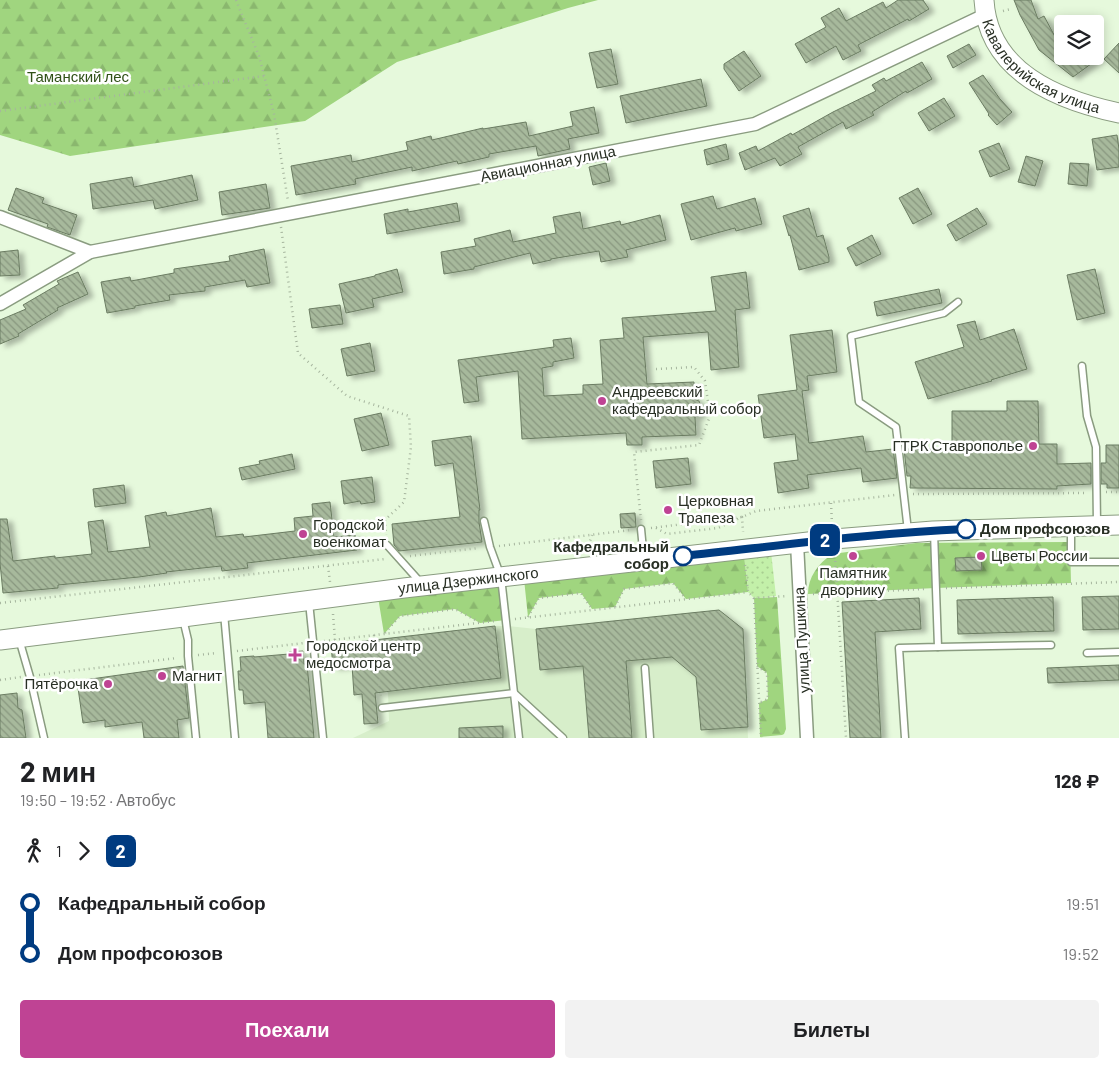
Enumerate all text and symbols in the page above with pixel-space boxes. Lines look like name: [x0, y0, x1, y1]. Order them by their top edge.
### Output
map controls: [1054, 15, 1104, 65]
button: layers: [1054, 15, 1104, 65]
street label: Кавалерийская улица: [979, 17, 1103, 116]
park label: Таманский лес: [27, 67, 130, 85]
street label: Авиационная улица: [479, 141, 618, 185]
place label: Андреевский кафедральный собор: [612, 382, 761, 417]
marker: Андреевский кафедральный собор: [596, 395, 608, 407]
place label: ГТРК Ставрополье: [892, 436, 1023, 454]
marker: ГТРК Ставрополье: [1027, 440, 1039, 452]
place label: Церковная Трапеза: [678, 491, 754, 526]
marker: Церковная Трапеза: [662, 504, 674, 516]
place label: Городской военкомат: [313, 515, 386, 550]
marker: Дом профсоюзов: [956, 519, 976, 539]
place label: Дом профсоюзов: [980, 519, 1110, 537]
line badge: 2: [809, 524, 841, 556]
marker: Городской военкомат: [297, 528, 309, 540]
text: 2: [820, 529, 830, 551]
place label: Кафедральный собор: [553, 537, 669, 572]
marker: Кафедральный собор: [673, 546, 693, 566]
place label: Цветы России: [991, 546, 1088, 564]
marker: Памятник дворнику: [847, 550, 859, 562]
marker: Цветы России: [975, 550, 987, 562]
street label: улица Дзержинского: [397, 563, 539, 597]
place label: Памятник дворнику: [819, 563, 887, 598]
street label: улица Пушкина: [789, 586, 813, 694]
place label: Городской центр медосмотра: [306, 636, 421, 671]
marker: Городской центр медосмотра: [288, 648, 302, 662]
place label: Магнит: [172, 666, 222, 684]
marker: Магнит: [156, 670, 168, 682]
place label: Пятёрочка: [24, 674, 99, 692]
marker: Пятёрочка: [102, 678, 114, 690]
text: 2 мин: [20, 754, 96, 788]
text: 128 ₽: [1054, 769, 1099, 792]
text: 19:50 – 19:52 · Автобус: [20, 790, 176, 809]
icon: walk: [20, 837, 48, 865]
icon: forward: [70, 837, 98, 865]
text: 2: [116, 840, 126, 862]
text: 1: [56, 841, 62, 860]
text: Кафедральный собор: [58, 891, 266, 914]
text: 19:51: [1066, 894, 1099, 913]
text: Дом профсоюзов: [58, 941, 223, 964]
text: 19:52: [1063, 944, 1099, 963]
button: Поехали: [20, 1000, 555, 1058]
button: Билеты: [565, 1000, 1099, 1058]

